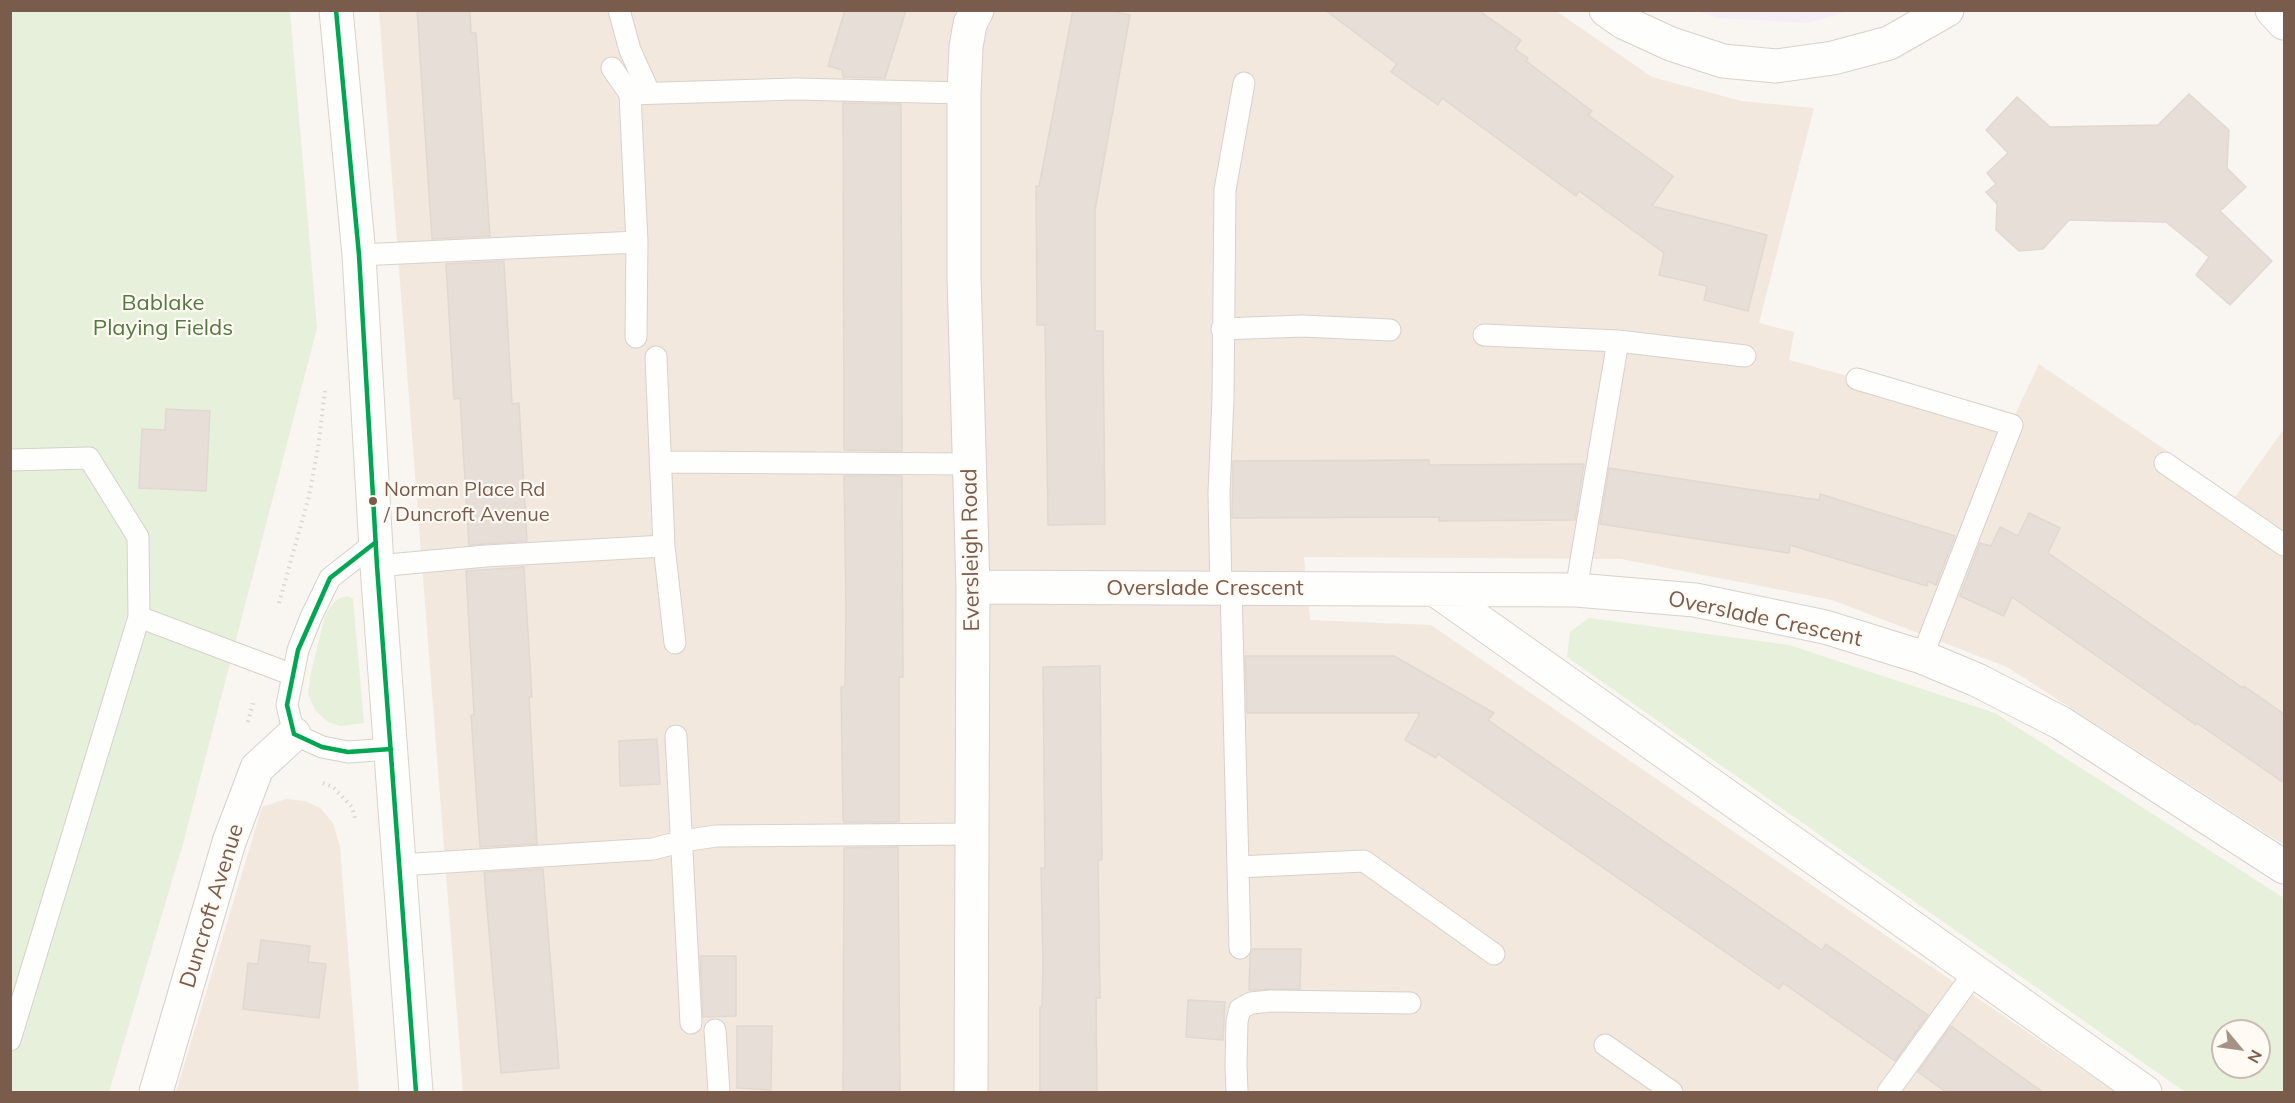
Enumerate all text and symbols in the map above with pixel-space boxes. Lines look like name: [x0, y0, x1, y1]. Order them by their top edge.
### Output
park label: Bablake Playing Fields: [93, 290, 233, 342]
street label: Eversleigh Road: [956, 468, 986, 632]
place label: Norman Place Rd / Duncroft Avenue: [384, 478, 550, 525]
marker: Norman Place Rd / Duncroft Avenue: [367, 495, 379, 507]
street label: Overslade Crescent: [1106, 575, 1304, 601]
street label: Overslade Crescent: [1666, 586, 1864, 652]
street label: Duncroft Avenue: [174, 821, 250, 991]
north arrow: [2211, 1019, 2271, 1079]
text: N: [2243, 1047, 2267, 1067]

